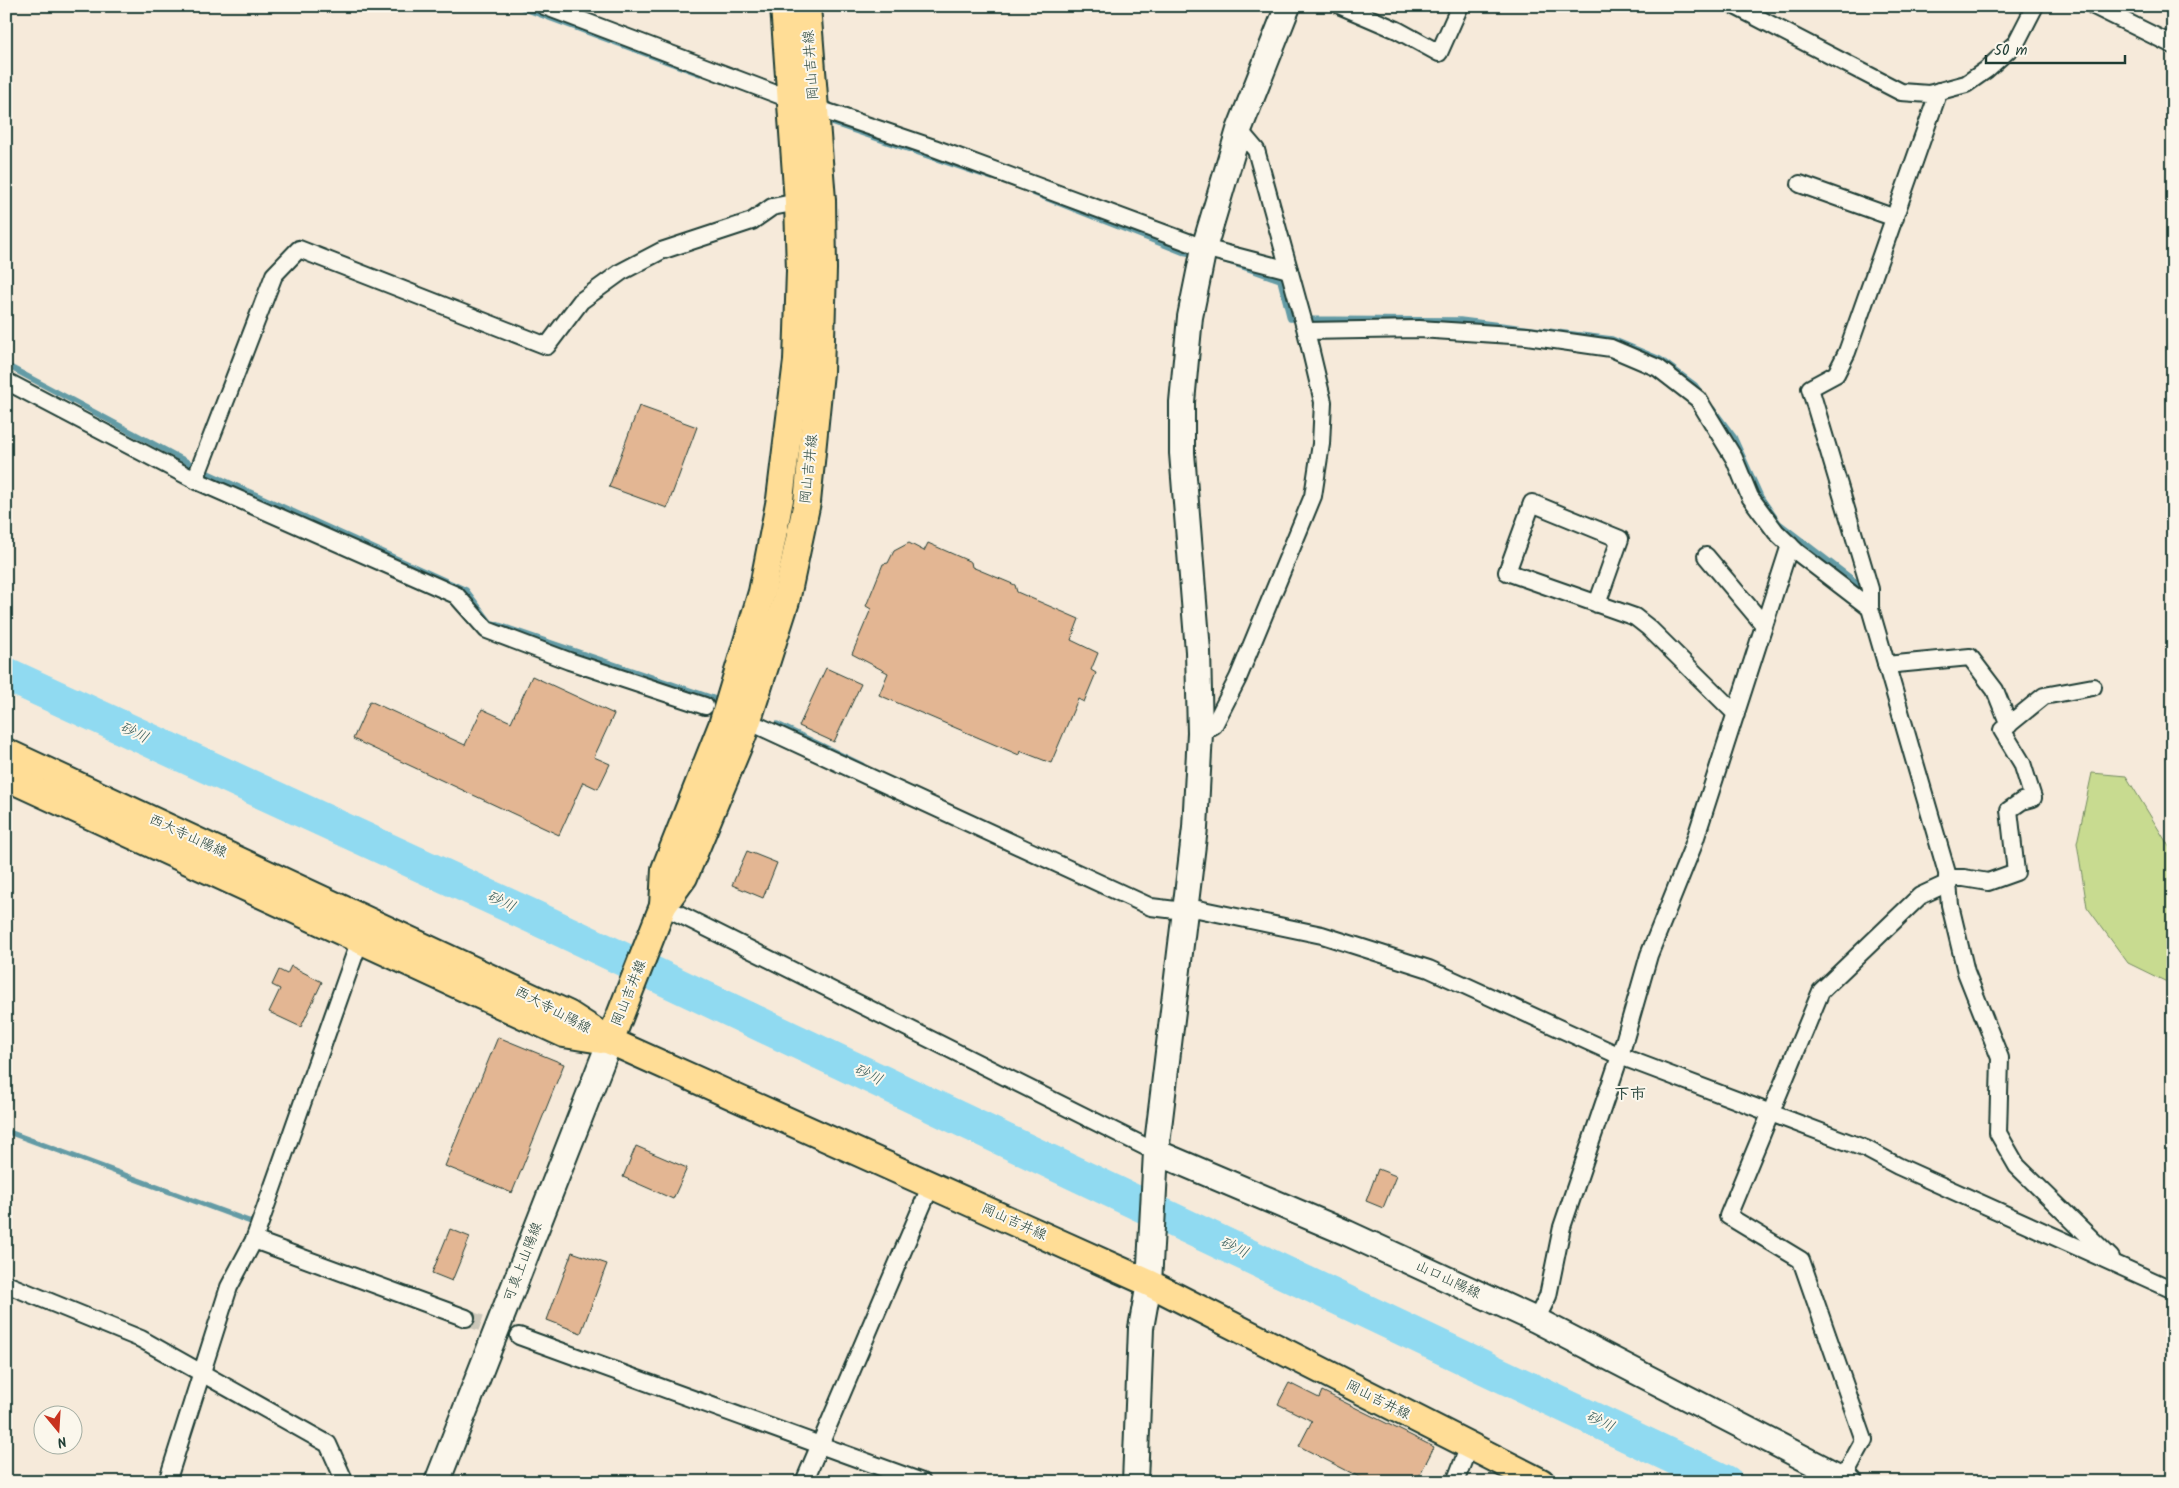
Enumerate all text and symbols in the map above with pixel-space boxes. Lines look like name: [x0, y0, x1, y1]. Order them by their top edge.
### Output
street label: 岡山吉井線: [798, 29, 824, 101]
scale bar: [1986, 32, 2125, 64]
text: 50 m: [1994, 39, 2028, 63]
street label: 岡山吉井線: [794, 433, 824, 505]
water label: 砂川: [115, 716, 153, 750]
street label: 西大寺山陽線: [145, 808, 231, 864]
water label: 砂川: [482, 885, 520, 919]
street label: 岡山吉井線: [606, 956, 652, 1030]
street label: 西大寺山陽線: [511, 981, 595, 1039]
water label: 砂川: [849, 1058, 887, 1092]
district label: 下市: [1614, 1082, 1646, 1107]
street label: 岡山吉井線: [978, 1198, 1050, 1246]
street label: 可真上山陽線: [498, 1219, 548, 1305]
water label: 砂川: [1215, 1231, 1253, 1265]
street label: 山口山陽線: [1412, 1255, 1484, 1305]
street label: 岡山吉井線: [1342, 1374, 1414, 1426]
water label: 砂川: [1581, 1405, 1619, 1439]
north arrow: [32, 1406, 82, 1456]
text: N: [54, 1430, 69, 1453]

